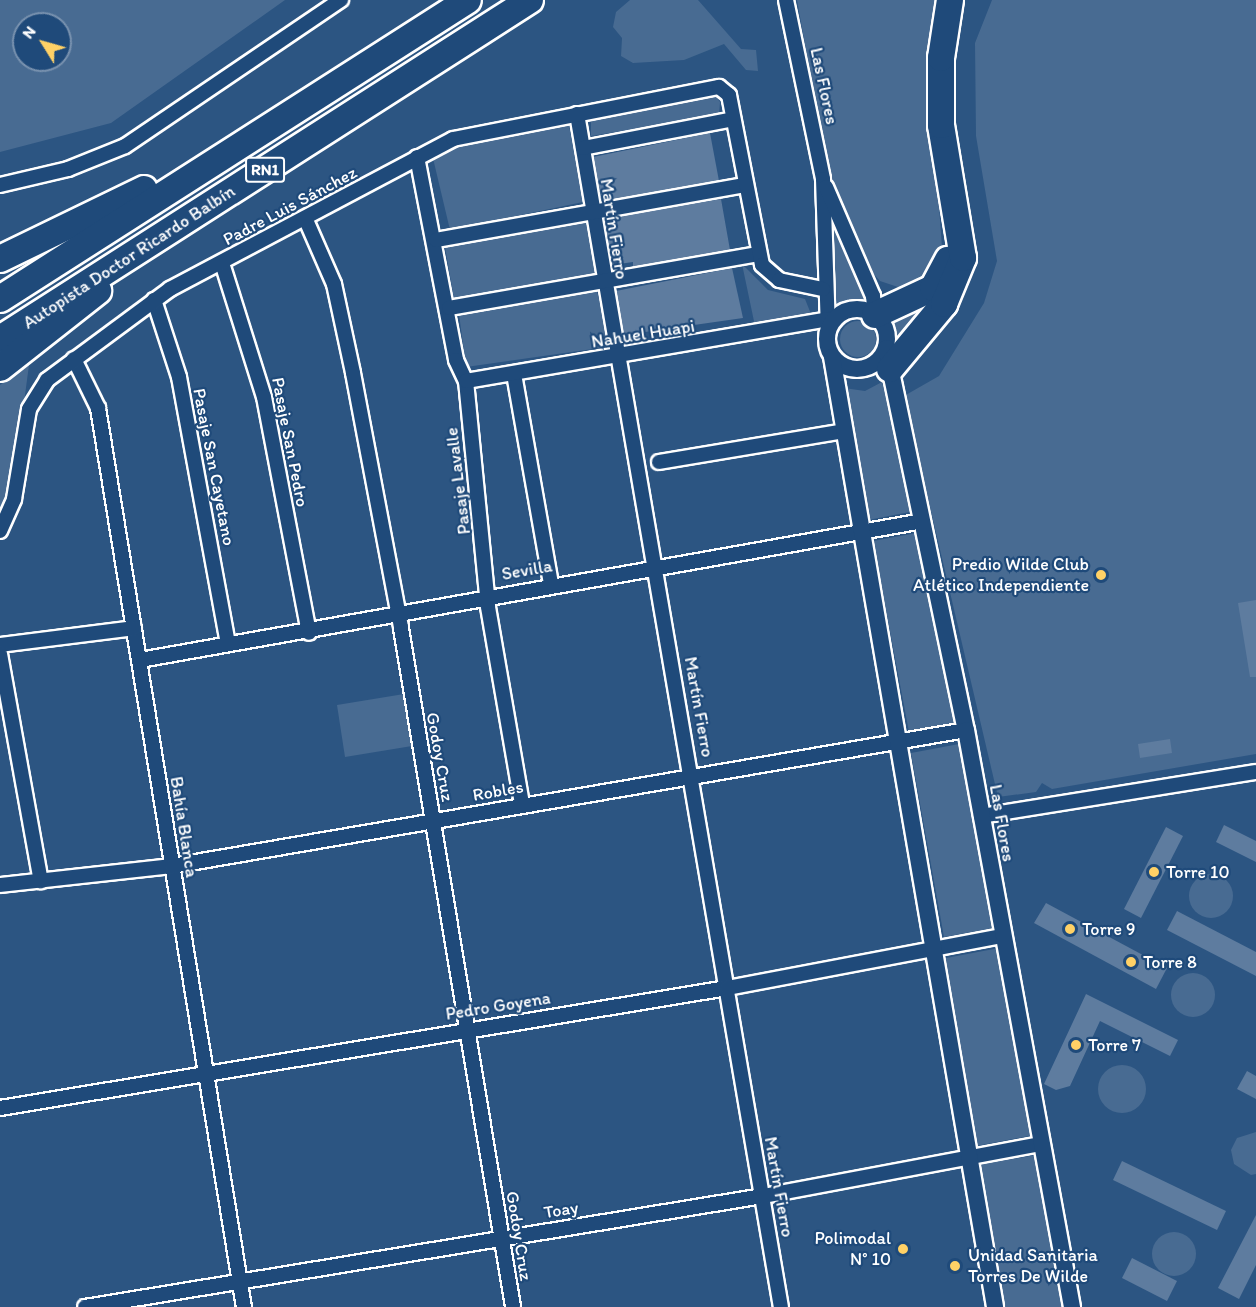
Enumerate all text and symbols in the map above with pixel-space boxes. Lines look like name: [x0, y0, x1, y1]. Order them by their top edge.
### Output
north arrow: [12, 12, 72, 72]
text: N: [18, 22, 40, 42]
street label: Las Flores: [805, 46, 843, 126]
road number: RN1: [244, 157, 286, 183]
street label: Padre Luis Sánchez: [219, 162, 361, 250]
street label: Martín Fierro: [595, 177, 633, 281]
street label: Autopista Doctor Ricardo Balbín: [19, 180, 239, 334]
street label: Nahuel Huapi: [590, 315, 696, 353]
street label: Pasaje San Pedro: [267, 376, 313, 508]
street label: Pasaje San Cayetano: [188, 386, 240, 548]
street label: Pasaje Lavalle: [441, 426, 475, 536]
place label: Predio Wilde Club Atlético Independiente: [912, 554, 1089, 596]
street label: Sevilla: [500, 555, 554, 585]
marker: Predio Wilde Club Atlético Independiente: [1094, 568, 1108, 582]
street label: Martín Fierro: [680, 655, 718, 759]
street label: Godoy Cruz: [422, 711, 458, 803]
street label: Bahía Blanca: [165, 775, 203, 879]
street label: Robles: [471, 776, 525, 806]
street label: Las Flores: [985, 783, 1019, 863]
place label: Torre 10: [1166, 861, 1230, 883]
marker: Torre 10: [1147, 865, 1161, 879]
place label: Torre 9: [1082, 918, 1135, 940]
marker: Torre 9: [1063, 922, 1077, 936]
place label: Torre 8: [1143, 951, 1197, 973]
marker: Torre 8: [1124, 955, 1138, 969]
street label: Pedro Goyena: [444, 987, 552, 1025]
place label: Torre 7: [1088, 1034, 1141, 1056]
marker: Torre 7: [1069, 1038, 1083, 1052]
street label: Martín Fierro: [760, 1135, 798, 1239]
street label: Godoy Cruz: [501, 1190, 537, 1282]
street label: Toay: [542, 1197, 580, 1223]
place label: Polimodal N° 10: [814, 1228, 891, 1270]
marker: Polimodal N° 10: [896, 1242, 910, 1256]
place label: Unidad Sanitaria Torres De Wilde: [968, 1245, 1098, 1288]
marker: Unidad Sanitaria Torres De Wilde: [946, 1257, 964, 1275]

